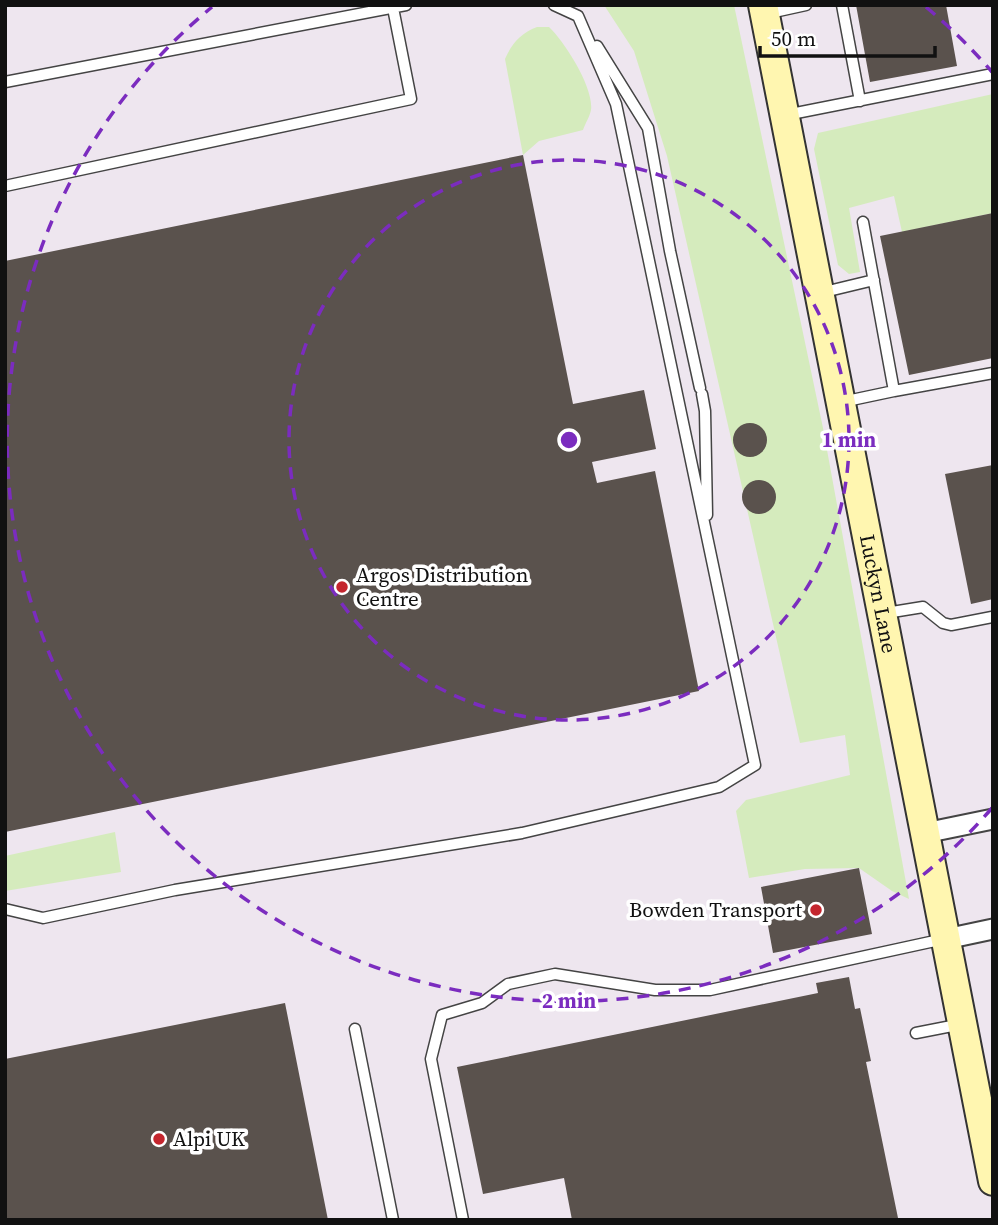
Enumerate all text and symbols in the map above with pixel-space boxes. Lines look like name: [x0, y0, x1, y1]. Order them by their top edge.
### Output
scale bar: [760, 14, 935, 58]
text: 50 m: [771, 24, 816, 53]
text: 1 min: [822, 425, 876, 454]
centre of rings: [557, 428, 581, 452]
street label: Luckyn Lane: [853, 532, 904, 656]
place label: Argos Distribution Centre: [356, 560, 529, 613]
marker: Argos Distribution Centre: [334, 579, 350, 595]
place label: Bowden Transport: [629, 895, 802, 924]
marker: Bowden Transport: [808, 902, 824, 918]
text: 2 min: [542, 986, 596, 1015]
place label: Alpi UK: [173, 1124, 245, 1153]
marker: Alpi UK: [151, 1131, 167, 1147]

